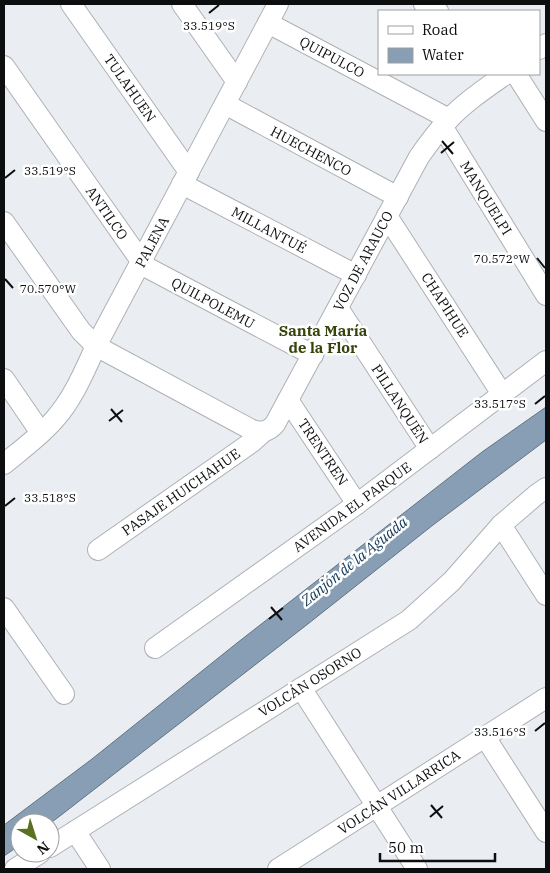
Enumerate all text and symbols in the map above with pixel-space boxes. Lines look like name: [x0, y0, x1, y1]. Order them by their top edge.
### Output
legend: [378, 10, 540, 75]
text: 33.519°S: [183, 18, 235, 33]
text: Road: [422, 20, 458, 39]
street label: QUIPULCO: [296, 32, 368, 82]
text: Water: [422, 45, 464, 64]
street label: TULAHUEN: [100, 51, 160, 125]
street label: HUECHENCO: [267, 122, 355, 180]
street label: MANQUELPI: [456, 158, 516, 238]
text: 33.519°S: [24, 163, 76, 178]
street label: ANTILCO: [82, 183, 132, 243]
street label: MILLANTUÉ: [228, 202, 310, 257]
street label: VOZ DE ARAUCO: [329, 208, 397, 314]
street label: PALENA: [131, 213, 173, 271]
text: 70.572°W: [474, 251, 531, 266]
street label: CHAPIHUE: [417, 269, 473, 341]
street label: QUILPOLEMU: [168, 273, 258, 333]
text: 70.570°W: [20, 281, 77, 296]
district label: Santa María de la Flor: [279, 321, 368, 357]
street label: PILLANQUÉN: [368, 360, 433, 447]
text: 33.517°S: [474, 396, 526, 411]
street label: TRENTREN: [294, 415, 352, 489]
street label: PASAJE HUICHAHUE: [118, 444, 244, 540]
street label: AVENIDA EL PARQUE: [289, 458, 415, 556]
text: 33.518°S: [24, 490, 76, 505]
water label: Zanjón de la Aguada: [296, 512, 412, 610]
street label: VOLCÁN OSORNO: [255, 642, 365, 721]
text: 33.516°S: [474, 724, 526, 739]
street label: VOLCÁN VILLARRICA: [334, 745, 464, 838]
north arrow: [10, 813, 60, 863]
scale bar: [380, 830, 495, 862]
text: N: [33, 838, 53, 859]
text: 50 m: [388, 838, 424, 857]

